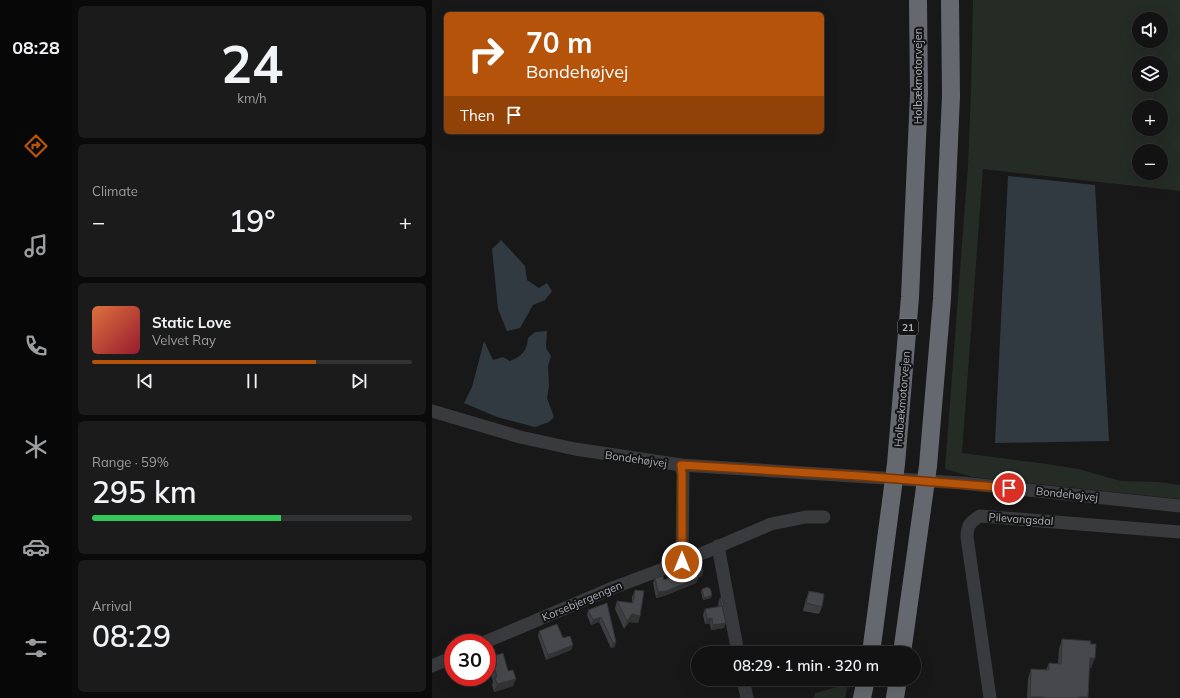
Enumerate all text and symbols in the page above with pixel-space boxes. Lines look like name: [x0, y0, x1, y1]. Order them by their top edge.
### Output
map controls: [1132, 12, 1168, 180]
button: sound: [1132, 12, 1168, 48]
text: 70 m: [526, 25, 592, 60]
icon: right: [460, 28, 512, 80]
street label: Holbækmotorvejen: [911, 28, 925, 124]
text: 24: [221, 31, 283, 96]
text: 08:28: [12, 36, 60, 59]
button: layers: [1132, 56, 1168, 92]
text: Bondehøjvej: [526, 60, 628, 83]
text: km/h: [237, 90, 267, 106]
button: +: [1132, 100, 1168, 136]
icon: arrive: [503, 104, 525, 126]
text: Then: [460, 106, 495, 125]
icon: directions: [22, 132, 50, 160]
button: −: [1132, 144, 1168, 180]
text: Climate: [92, 183, 138, 199]
text: 19°: [228, 202, 276, 240]
text: −: [92, 208, 105, 236]
text: +: [399, 208, 412, 236]
icon: music: [22, 232, 50, 260]
text: Static Love: [152, 313, 231, 332]
road number: 21: [898, 319, 918, 335]
icon: phone: [22, 332, 50, 360]
text: Velvet Ray: [152, 332, 216, 348]
street label: Holbækmotorvejen: [891, 350, 913, 448]
icon: previous: [134, 370, 156, 392]
icon: pause: [241, 370, 263, 392]
icon: next: [348, 370, 370, 392]
icon: climate: [22, 433, 50, 461]
street label: Bondehøjvej: [604, 448, 668, 470]
text: Range · 59%: [92, 454, 169, 470]
pin: [992, 471, 1026, 505]
text: 295 km: [92, 473, 197, 511]
icon: arrive: [998, 477, 1020, 499]
street label: Bondehøjvej: [1035, 484, 1099, 504]
street label: Pilevangsdal: [988, 510, 1054, 528]
icon: car: [22, 533, 50, 561]
position arrow: [661, 541, 703, 583]
street label: Korsebjergengen: [540, 578, 624, 624]
text: Arrival: [92, 598, 132, 614]
text: 08:29: [92, 617, 171, 655]
icon: filters: [22, 634, 50, 662]
speed limit sign: 30: [444, 634, 496, 686]
text: 08:29 · 1 min · 320 m: [733, 656, 879, 675]

